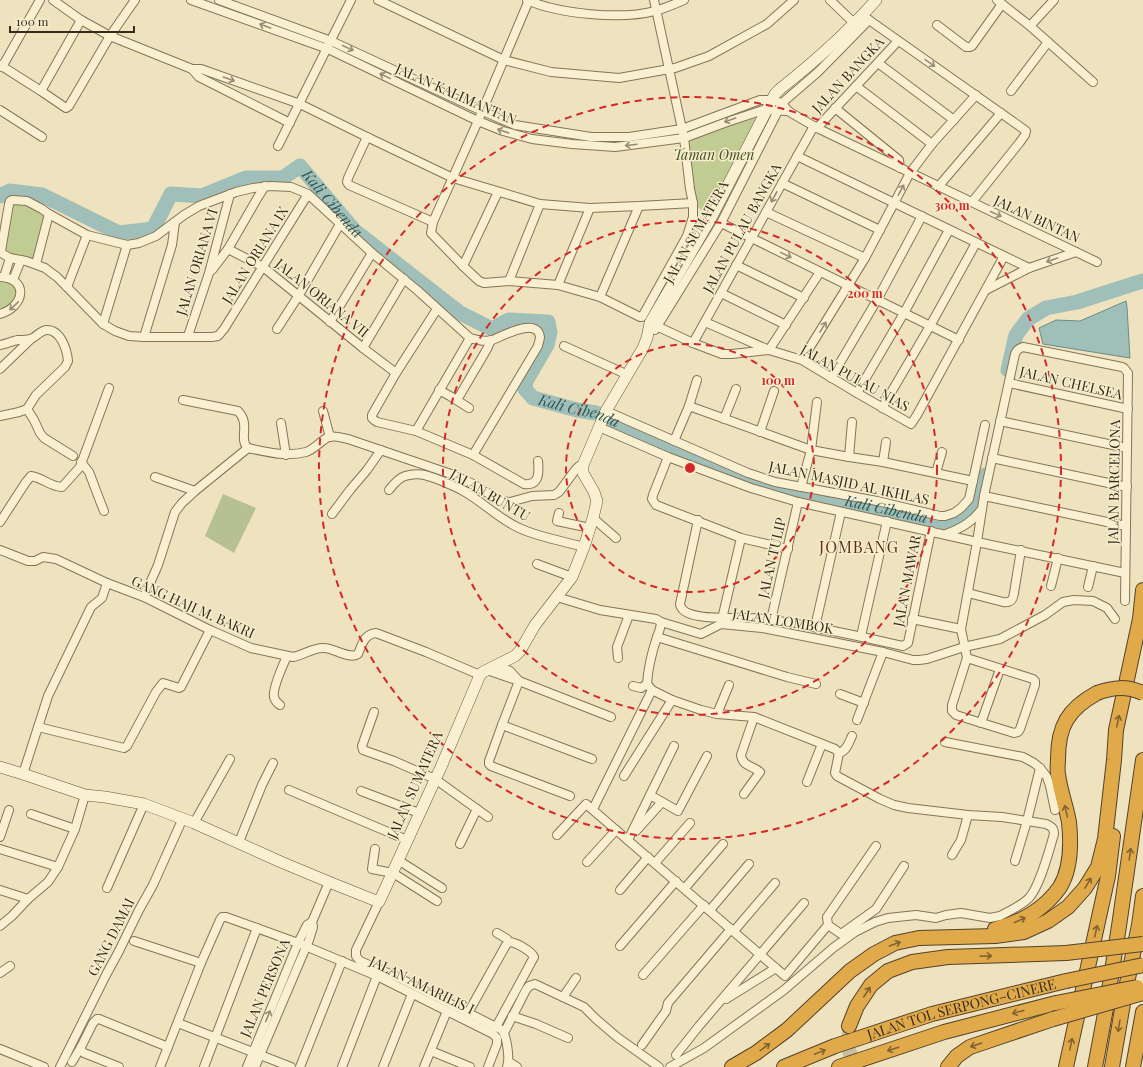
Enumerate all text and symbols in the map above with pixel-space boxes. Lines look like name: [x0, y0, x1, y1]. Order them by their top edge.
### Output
scale bar: [10, 8, 134, 34]
text: 100 m: [16, 13, 49, 29]
one-way arrow: [260, 22, 272, 30]
street label: JALAN BANGKA: [807, 32, 888, 118]
one-way arrow: [341, 45, 353, 52]
street label: JALAN KALIMANTAN: [392, 58, 520, 129]
one-way arrow: [925, 59, 936, 67]
one-way arrow: [379, 72, 391, 79]
one-way arrow: [223, 76, 236, 83]
one-way arrow: [724, 117, 736, 125]
one-way arrow: [497, 126, 509, 134]
one-way arrow: [625, 141, 638, 148]
park label: Taman Omen: [674, 145, 754, 164]
street label: JALAN PULAU BANGKA: [697, 159, 785, 297]
water label: Kali Cibenda: [298, 164, 367, 242]
street label: JALAN SUMATERA: [658, 177, 733, 287]
one-way arrow: [898, 184, 905, 196]
street label: JALAN BINTAN: [990, 190, 1083, 247]
one-way arrow: [770, 191, 778, 203]
text: 300 m: [935, 197, 970, 213]
street label: JALAN ORIANA IX: [216, 202, 292, 308]
street label: JALAN ORIANA VI: [171, 206, 222, 319]
one-way arrow: [989, 211, 1001, 218]
one-way arrow: [780, 252, 792, 259]
street label: JALAN ORIANA VII: [271, 253, 373, 342]
one-way arrow: [1046, 257, 1059, 264]
text: 200 m: [847, 285, 883, 301]
one-way arrow: [9, 301, 19, 310]
one-way arrow: [819, 322, 827, 333]
street label: JALAN PULAU NIAS: [796, 339, 913, 415]
street label: JALAN CHELSEA: [1017, 361, 1125, 404]
text: 100 m: [761, 372, 795, 388]
water label: Kali Cibenda: [535, 389, 623, 432]
street label: JALAN BARCELONA: [1103, 419, 1124, 545]
street label: JALAN MASJID AL IKHLAS: [766, 456, 931, 509]
centre of rings: [683, 461, 697, 475]
street label: JALAN BUNTU: [446, 463, 534, 525]
water label: Kali Cibenda: [842, 490, 930, 527]
street label: JALAN TULIP: [753, 516, 790, 601]
street label: JALAN MAWAR: [888, 533, 925, 629]
district label: JOMBANG: [818, 536, 899, 557]
street label: GANG HAJI M. BAKRI: [129, 571, 258, 642]
street label: JALAN LOMBOK: [730, 603, 836, 638]
one-way arrow: [1115, 715, 1123, 728]
street label: JALAN SUMATERA: [382, 728, 447, 842]
one-way arrow: [1062, 805, 1070, 818]
one-way arrow: [1126, 848, 1134, 861]
one-way arrow: [1085, 877, 1093, 889]
street label: GANG DAMAI: [83, 894, 139, 979]
one-way arrow: [1014, 916, 1026, 923]
one-way arrow: [1093, 925, 1101, 938]
street label: JALAN PERSONA: [235, 935, 294, 1041]
one-way arrow: [888, 940, 901, 947]
street label: JALAN AMARILIS I: [366, 950, 478, 1018]
one-way arrow: [979, 952, 992, 960]
street label: JALAN TOL SERPONG–CINERE: [863, 974, 1058, 1044]
one-way arrow: [862, 986, 871, 997]
one-way arrow: [1012, 1009, 1025, 1017]
one-way arrow: [264, 1010, 272, 1022]
one-way arrow: [1115, 1019, 1123, 1032]
one-way arrow: [1068, 1037, 1076, 1050]
one-way arrow: [970, 1042, 983, 1049]
one-way arrow: [759, 1043, 770, 1051]
one-way arrow: [887, 1046, 900, 1053]
one-way arrow: [814, 1048, 826, 1056]

